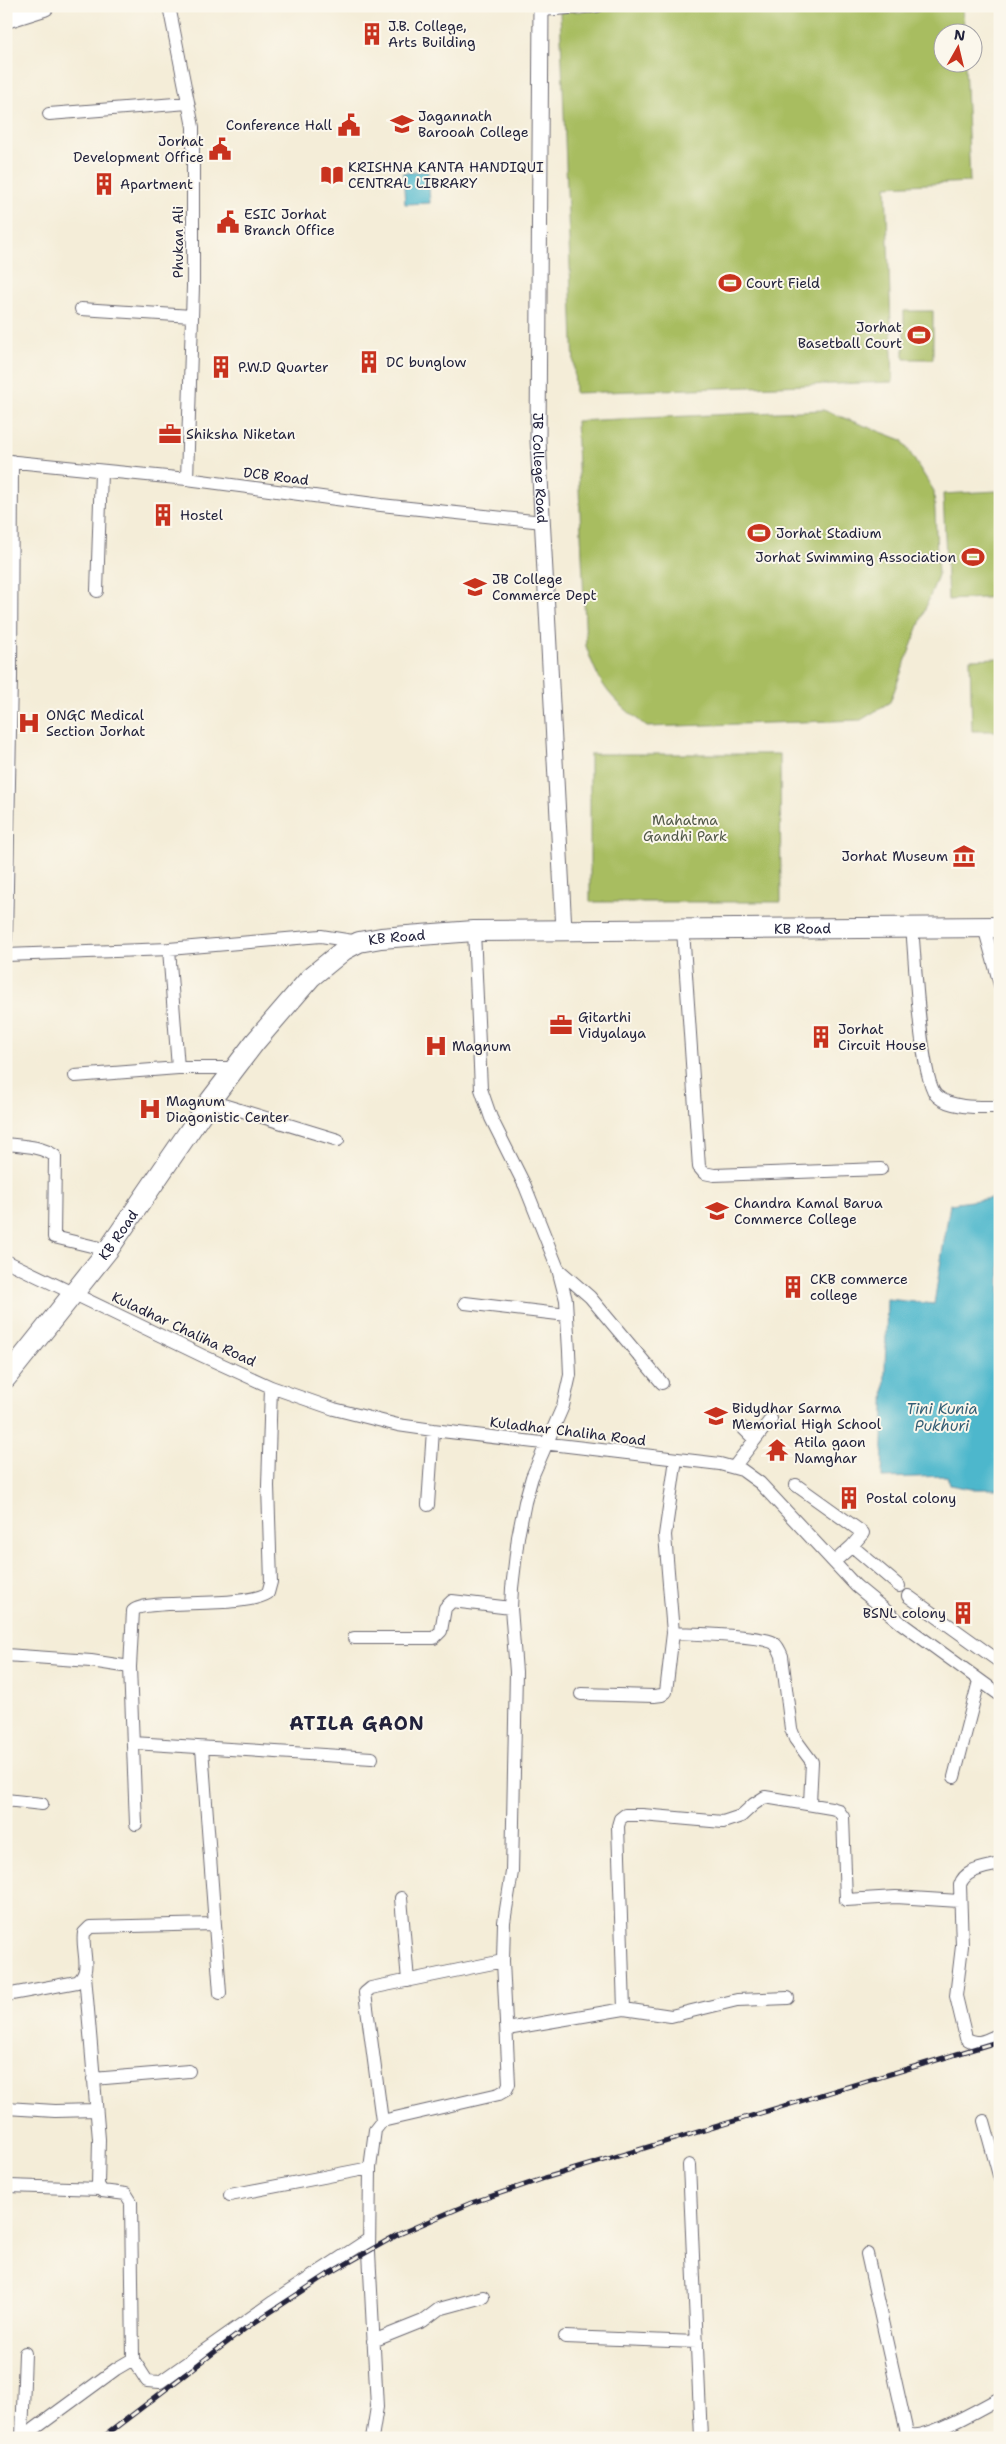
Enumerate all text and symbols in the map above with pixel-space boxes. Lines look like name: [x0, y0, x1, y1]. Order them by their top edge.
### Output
place label: J.B. College, Arts Building: [388, 17, 476, 51]
building icon: J.B. College, Arts Building: [359, 21, 385, 47]
north arrow: [934, 22, 984, 72]
text: N: [953, 25, 967, 45]
place label: Jagannath Barooah College: [418, 107, 529, 141]
school or university icon: Jagannath Barooah College: [389, 111, 415, 137]
public building icon: Conference Hall: [336, 112, 362, 138]
place label: Conference Hall: [226, 116, 333, 134]
place label: Jorhat Development Office: [73, 132, 204, 166]
public building icon: Jorhat Development Office: [207, 136, 233, 162]
place label: KRISHNA KANTA HANDIQUI CENTRAL LIBRARY: [348, 158, 544, 192]
library icon: KRISHNA KANTA HANDIQUI CENTRAL LIBRARY: [319, 162, 345, 188]
building icon: Apartment: [91, 171, 117, 197]
place label: Apartment: [120, 175, 193, 193]
place label: ESIC Jorhat Branch Office: [244, 205, 335, 239]
street label: Phukan Ali: [169, 206, 187, 278]
public building icon: ESIC Jorhat Branch Office: [215, 209, 241, 235]
sports icon: Court Field: [717, 270, 743, 296]
place label: Court Field: [746, 274, 820, 292]
place label: Jorhat Basetball Court: [798, 318, 902, 352]
sports icon: Jorhat Basetball Court: [906, 322, 932, 348]
building icon: DC bunglow: [356, 349, 382, 375]
place label: DC bunglow: [386, 353, 466, 371]
building icon: P.W.D Quarter: [208, 354, 234, 380]
place label: P.W.D Quarter: [238, 358, 329, 376]
street label: JB College Road: [529, 413, 551, 524]
office icon: Shiksha Niketan: [157, 421, 183, 447]
place label: Shiksha Niketan: [186, 425, 296, 443]
street label: DCB Road: [242, 463, 310, 489]
building icon: Hostel: [150, 502, 176, 528]
place label: Hostel: [180, 506, 224, 524]
sports icon: Jorhat Stadium: [746, 520, 772, 546]
place label: Jorhat Stadium: [776, 524, 881, 542]
sports icon: Jorhat Swimming Association: [960, 544, 986, 570]
place label: Jorhat Swimming Association: [755, 548, 956, 566]
place label: JB College Commerce Dept: [492, 570, 597, 604]
school or university icon: JB College Commerce Dept: [462, 574, 488, 600]
place label: ONGC Medical Section Jorhat: [46, 706, 145, 740]
hospital icon: ONGC Medical Section Jorhat: [16, 710, 42, 736]
park label: Mahatma Gandhi Park: [643, 811, 727, 845]
museum icon: Jorhat Museum: [951, 843, 977, 869]
place label: Jorhat Museum: [841, 847, 948, 865]
street label: KB Road: [774, 919, 831, 938]
street label: KB Road: [367, 926, 426, 949]
place label: Gitarthi Vidyalaya: [578, 1008, 646, 1042]
office icon: Gitarthi Vidyalaya: [548, 1012, 574, 1038]
place label: Jorhat Circuit House: [838, 1020, 927, 1054]
building icon: Jorhat Circuit House: [808, 1024, 834, 1050]
hospital icon: Magnum: [423, 1033, 449, 1059]
place label: Magnum: [452, 1037, 511, 1055]
place label: Magnum Diagonistic Center: [166, 1092, 290, 1126]
hospital icon: Magnum Diagonistic Center: [137, 1096, 163, 1122]
place label: Chandra Kamal Barua Commerce College: [734, 1194, 883, 1228]
school or university icon: Chandra Kamal Barua Commerce College: [704, 1198, 730, 1224]
street label: KB Road: [95, 1206, 142, 1264]
place label: CKB commerce college: [810, 1270, 908, 1304]
building icon: CKB commerce college: [780, 1274, 806, 1300]
street label: Kuladhar Chaliha Road: [109, 1288, 259, 1370]
place label: Bidydhar Sarma Memorial High School: [732, 1399, 882, 1433]
water label: Tini Kunia Pukhuri: [906, 1399, 978, 1436]
school or university icon: Bidydhar Sarma Memorial High School: [703, 1403, 729, 1429]
street label: Kuladhar Chaliha Road: [489, 1412, 647, 1450]
place label: Atila gaon Namghar: [794, 1433, 866, 1467]
temple icon: Atila gaon Namghar: [764, 1437, 790, 1463]
building icon: Postal colony: [836, 1485, 862, 1511]
place label: Postal colony: [866, 1489, 956, 1507]
building icon: BSNL colony: [950, 1600, 976, 1626]
place label: BSNL colony: [863, 1604, 946, 1622]
district label: ATILA GAON: [289, 1711, 425, 1736]

